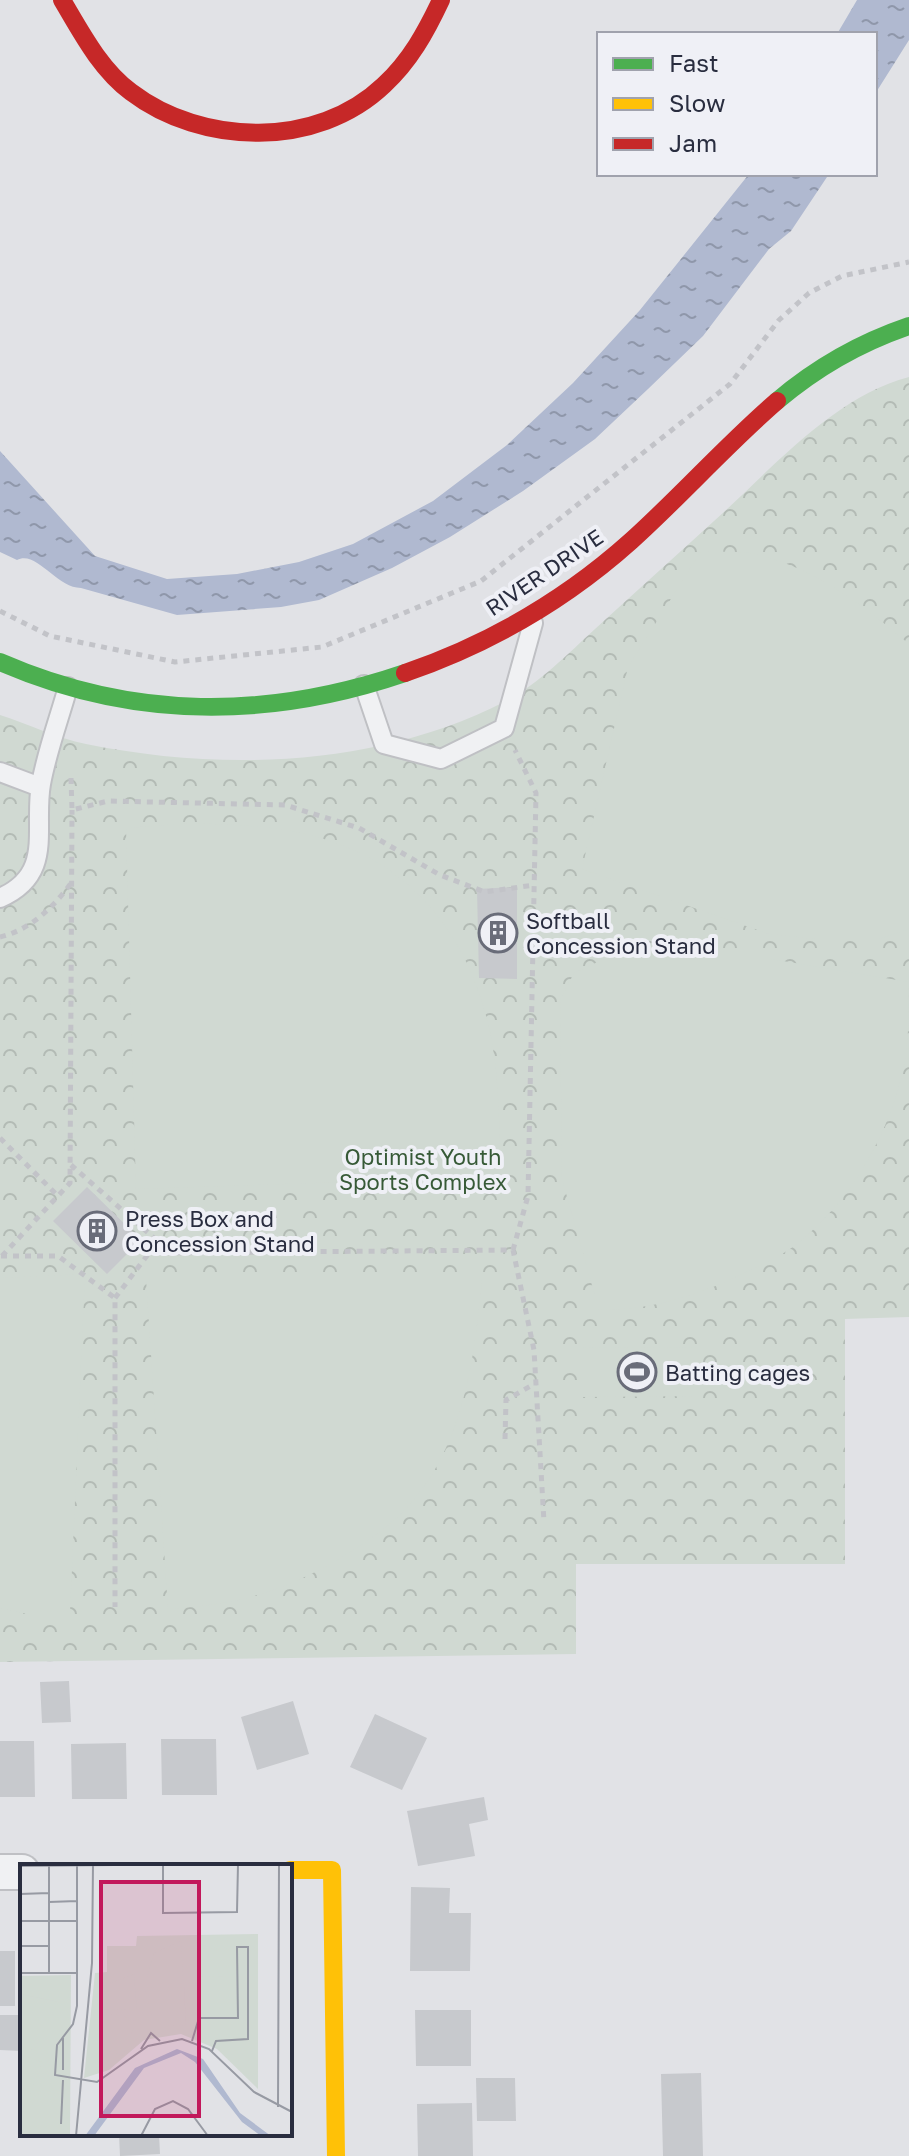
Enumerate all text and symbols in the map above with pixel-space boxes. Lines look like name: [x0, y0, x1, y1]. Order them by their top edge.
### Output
legend: [597, 32, 877, 176]
text: Fast: [669, 48, 719, 77]
text: Slow: [669, 88, 725, 117]
text: Jam: [669, 128, 717, 157]
street label: RIVER DRIVE: [480, 523, 608, 621]
place label: Softball Concession Stand: [526, 907, 716, 959]
building icon: Softball Concession Stand: [477, 912, 519, 954]
park label: Optimist Youth Sports Complex: [339, 1143, 507, 1195]
place label: Press Box and Concession Stand: [125, 1205, 315, 1257]
building icon: Press Box and Concession Stand: [76, 1210, 118, 1252]
sports icon: Batting cages: [616, 1351, 658, 1393]
place label: Batting cages: [665, 1359, 810, 1386]
inset map: [20, 1864, 292, 2136]

